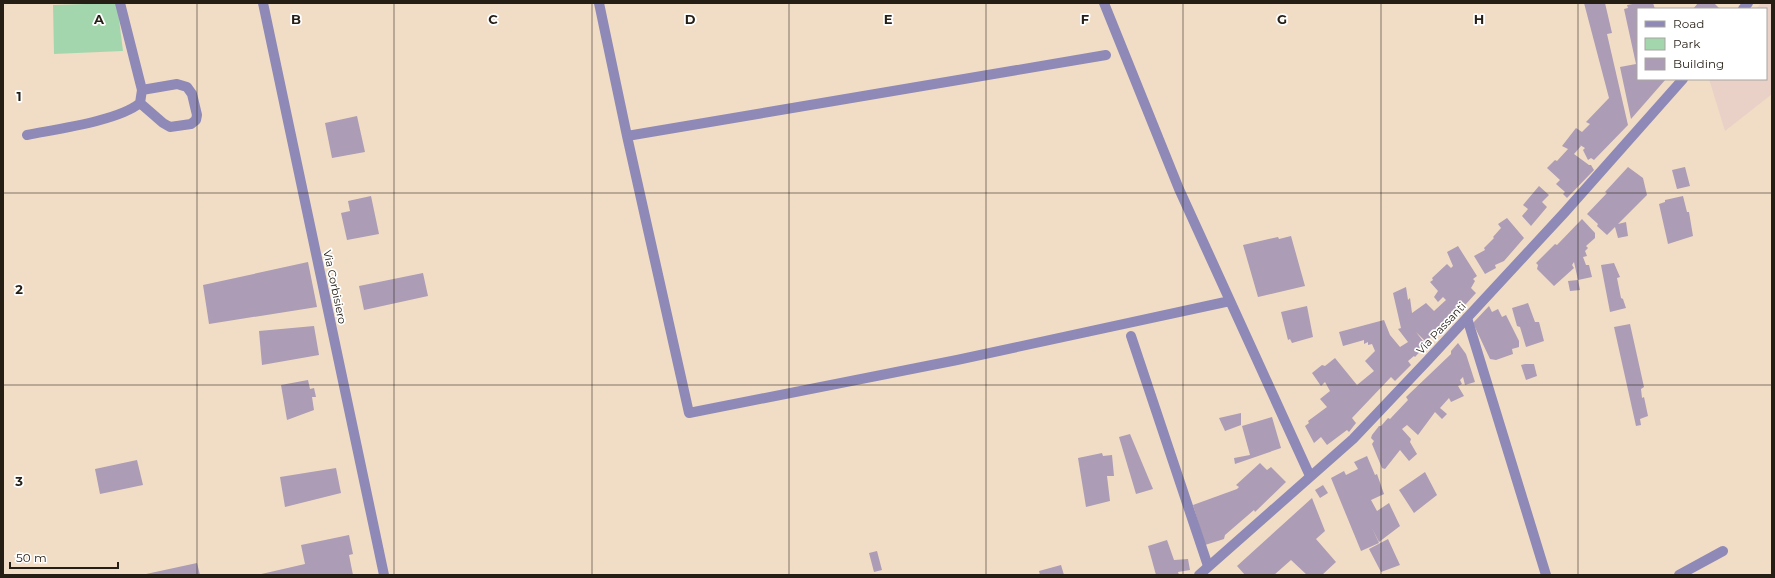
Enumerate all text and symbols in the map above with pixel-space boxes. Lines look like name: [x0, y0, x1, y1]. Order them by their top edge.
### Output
legend: [1637, 8, 1767, 80]
text: A: [93, 11, 105, 27]
text: B: [291, 11, 301, 27]
text: C: [488, 11, 498, 27]
text: D: [685, 11, 696, 27]
text: E: [884, 11, 893, 27]
text: F: [1081, 11, 1089, 27]
text: G: [1277, 11, 1287, 27]
text: H: [1474, 11, 1484, 27]
text: Road: [1673, 16, 1704, 31]
text: Park: [1673, 36, 1701, 51]
text: Building: [1673, 56, 1724, 71]
text: 1: [16, 88, 22, 104]
street label: Via Corbisiero: [320, 249, 350, 325]
text: 2: [15, 281, 23, 297]
street label: Via Passanti: [1413, 299, 1469, 357]
text: 3: [14, 473, 23, 489]
scale bar: [10, 544, 118, 570]
text: 50 m: [16, 550, 47, 565]

